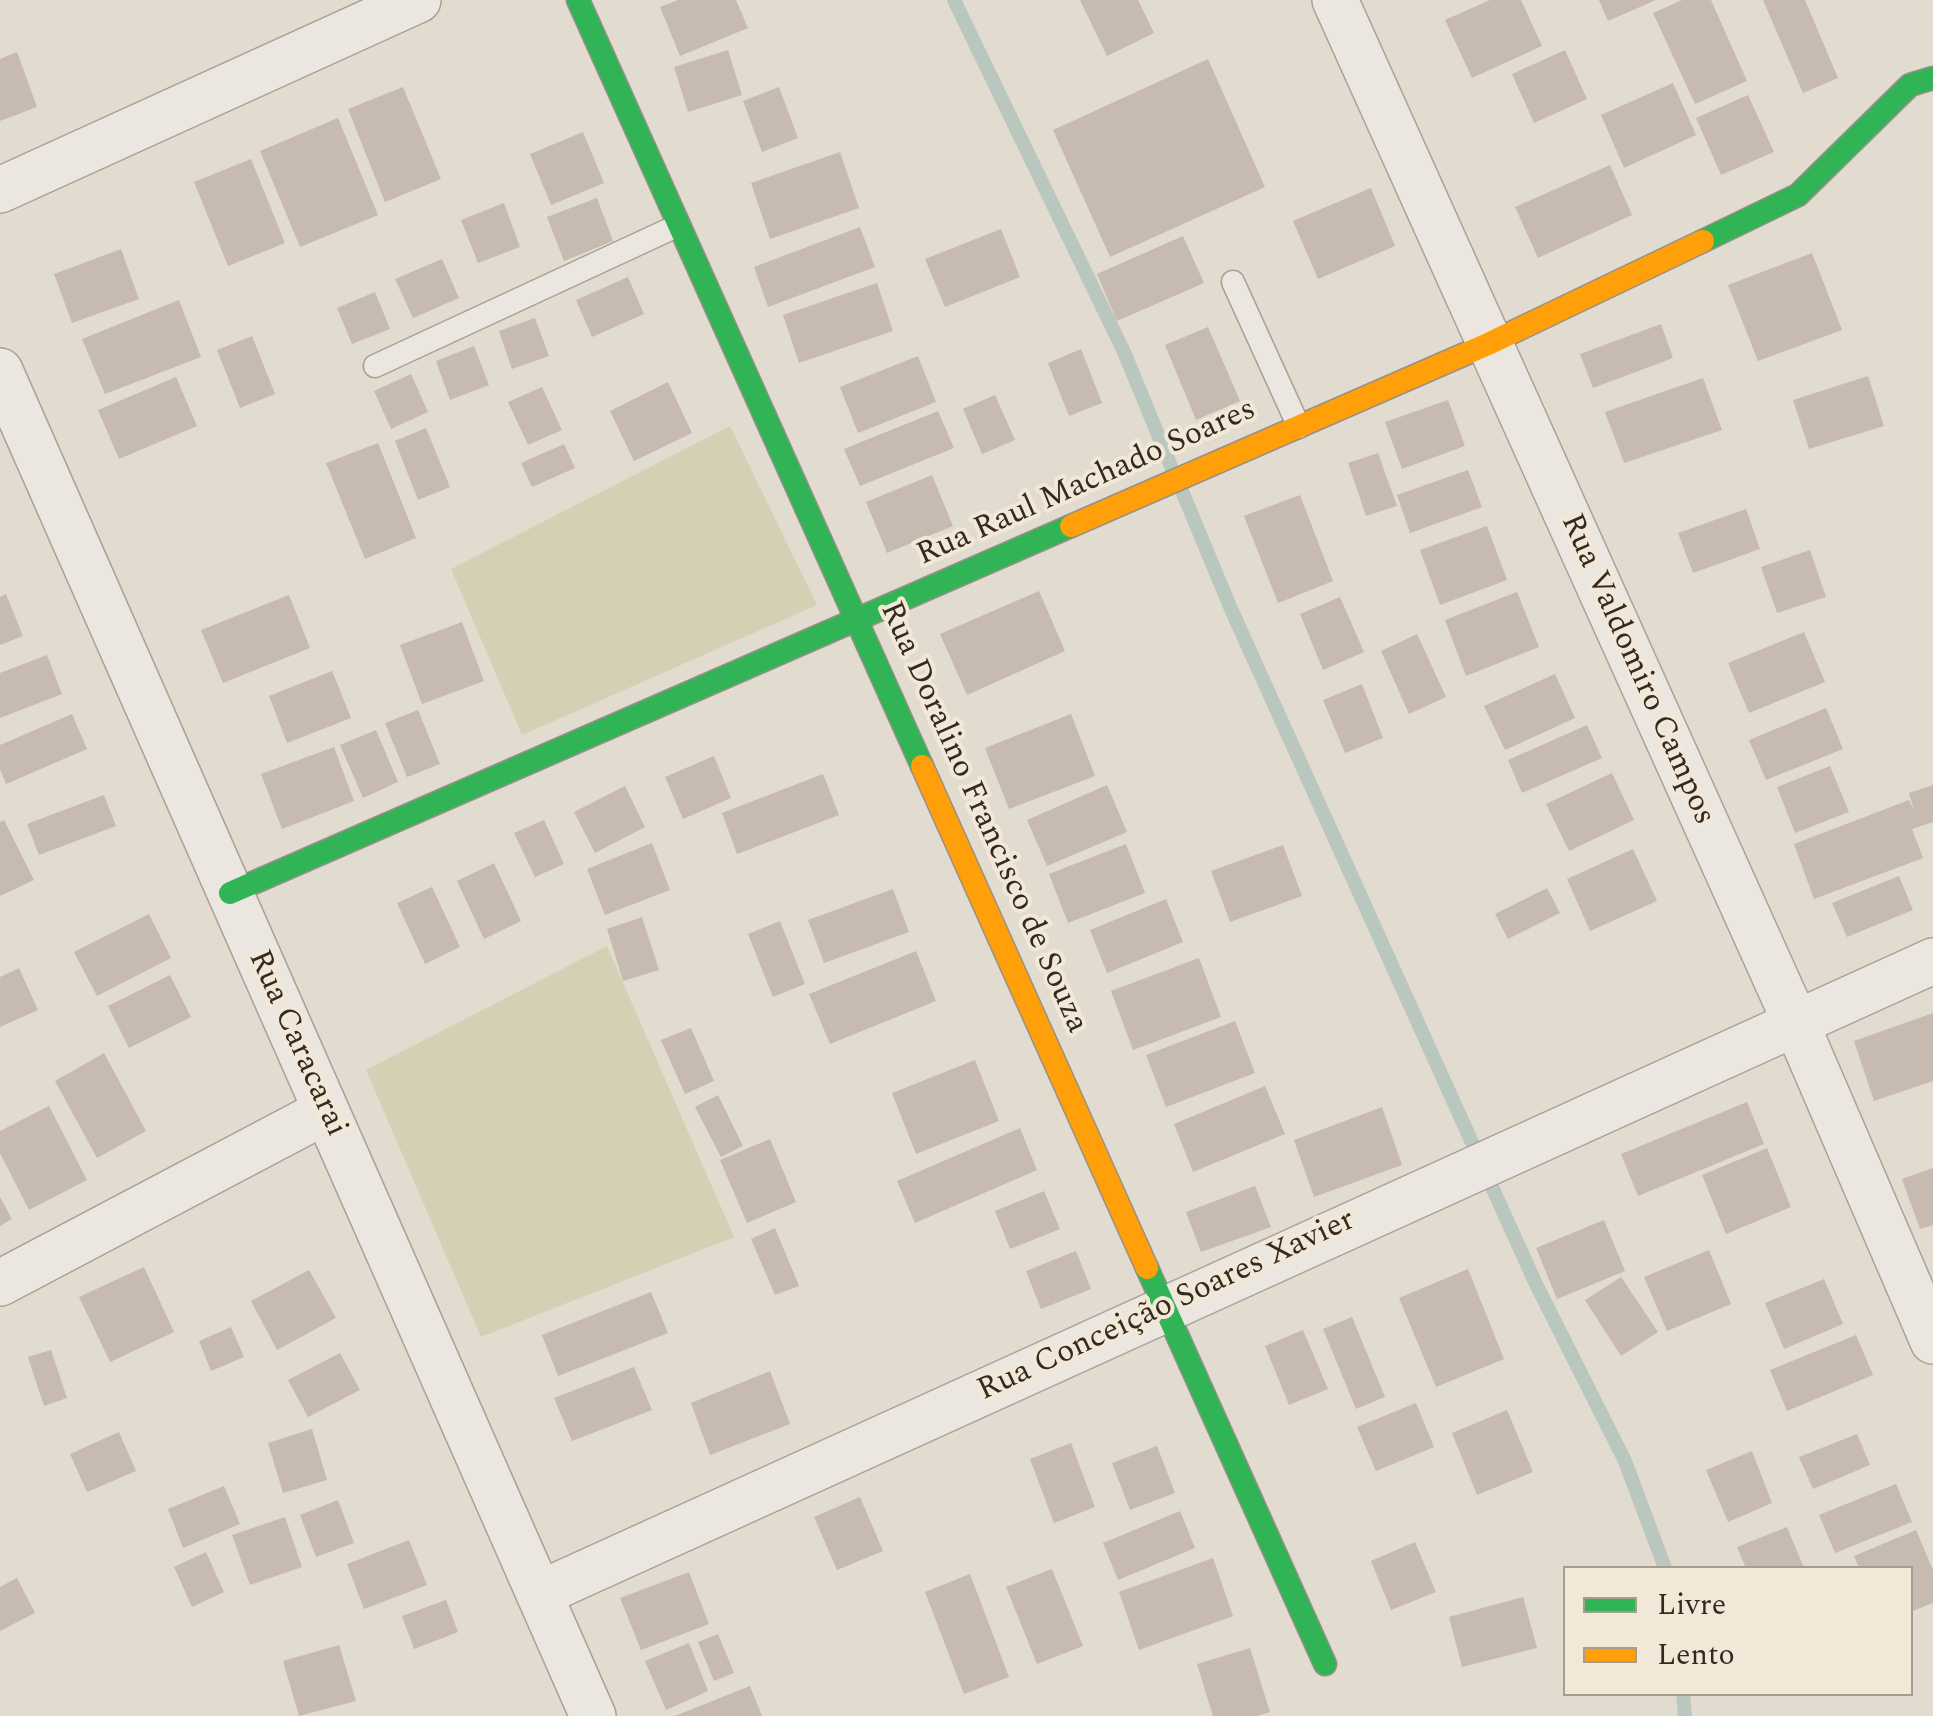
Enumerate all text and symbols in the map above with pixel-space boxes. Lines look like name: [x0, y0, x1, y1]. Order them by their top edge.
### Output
street label: Rua Raul Machado Soares: [912, 392, 1262, 576]
street label: Rua Valdomiro Campos: [1550, 509, 1722, 831]
street label: Rua Doralino Francisco de Souza: [869, 597, 1095, 1039]
street label: Rua Caracarai: [238, 945, 354, 1143]
street label: Rua Conceição Soares Xavier: [972, 1203, 1362, 1411]
legend: [1563, 1566, 1913, 1696]
text: Livre: [1657, 1582, 1726, 1628]
text: Lento: [1657, 1632, 1735, 1678]

